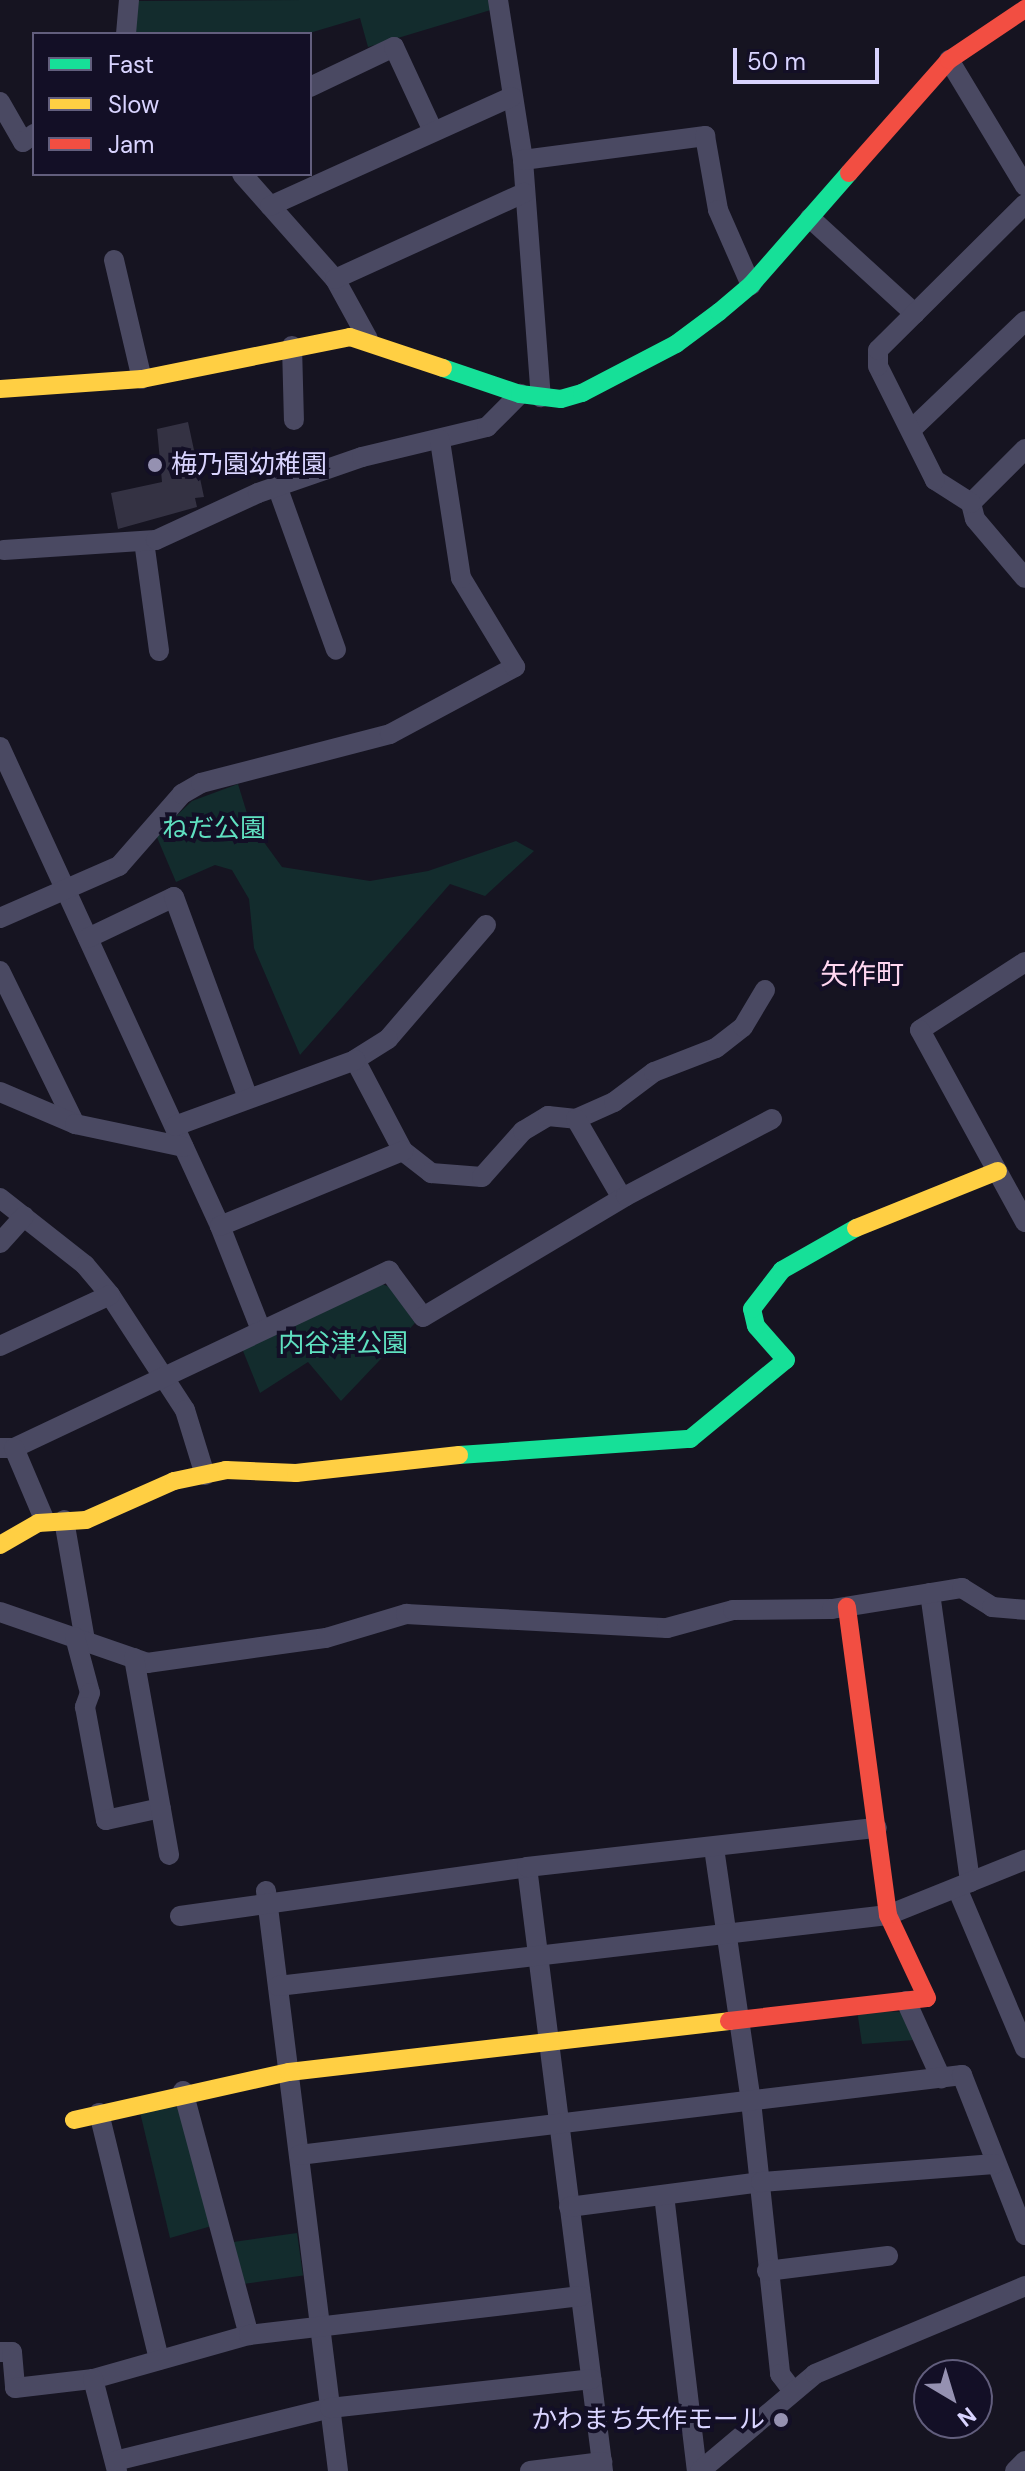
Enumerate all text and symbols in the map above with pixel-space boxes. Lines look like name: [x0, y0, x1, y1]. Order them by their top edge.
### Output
legend: [32, 32, 312, 176]
scale bar: [737, 32, 883, 82]
text: 50 m: [747, 46, 806, 77]
text: Fast: [108, 49, 154, 80]
text: Slow: [108, 89, 159, 120]
text: Jam: [108, 129, 154, 160]
place label: 梅乃園幼稚園: [171, 449, 327, 481]
marker: 梅乃園幼稚園: [146, 456, 164, 474]
park label: ねだ公園: [162, 813, 266, 845]
district label: 矢作町: [820, 958, 904, 992]
park label: 内谷津公園: [278, 1328, 408, 1360]
north arrow: [913, 2359, 993, 2439]
text: N: [952, 2400, 982, 2433]
place label: かわまち矢作モール: [531, 2404, 765, 2436]
marker: かわまち矢作モール: [772, 2411, 790, 2429]

